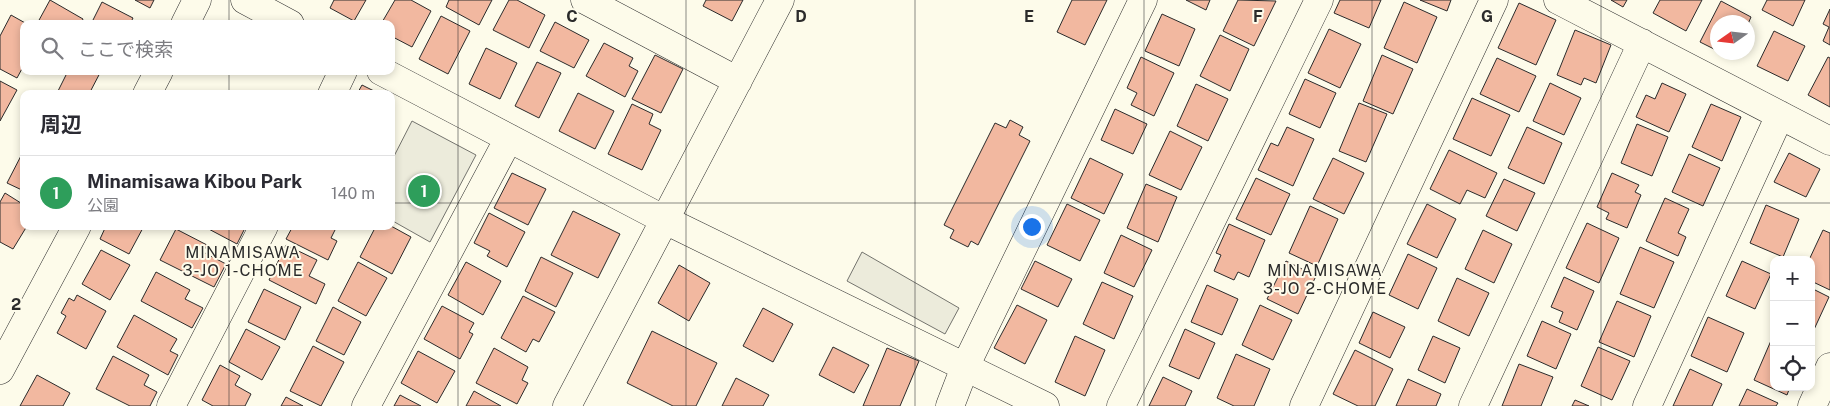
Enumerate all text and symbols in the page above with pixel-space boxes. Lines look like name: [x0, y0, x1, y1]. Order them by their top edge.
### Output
text: C: [566, 7, 578, 26]
text: D: [795, 7, 807, 26]
text: E: [1024, 7, 1034, 26]
text: F: [1253, 7, 1263, 26]
text: G: [1481, 7, 1493, 26]
north arrow: [1710, 15, 1755, 60]
search box: [20, 20, 395, 75]
icon: search: [38, 34, 66, 62]
text: ここで検索: [78, 38, 173, 60]
text: 周辺: [40, 112, 82, 137]
text: Minamisawa Kibou Park: [87, 170, 302, 192]
pin: 1: [408, 172, 440, 210]
text: 1: [53, 184, 59, 203]
text: 140 m: [331, 184, 375, 203]
text: 公園: [87, 196, 119, 215]
your location: [1019, 214, 1045, 240]
district label: MINAMISAWA 3-JO 1-CHOME: [182, 243, 304, 280]
map controls: [1770, 256, 1815, 391]
button: +: [1770, 256, 1815, 301]
district label: MINAMISAWA 3-JO 2-CHOME: [1263, 261, 1387, 298]
text: 2: [11, 295, 21, 314]
button: −: [1770, 301, 1815, 346]
button: locate: [1770, 346, 1815, 391]

